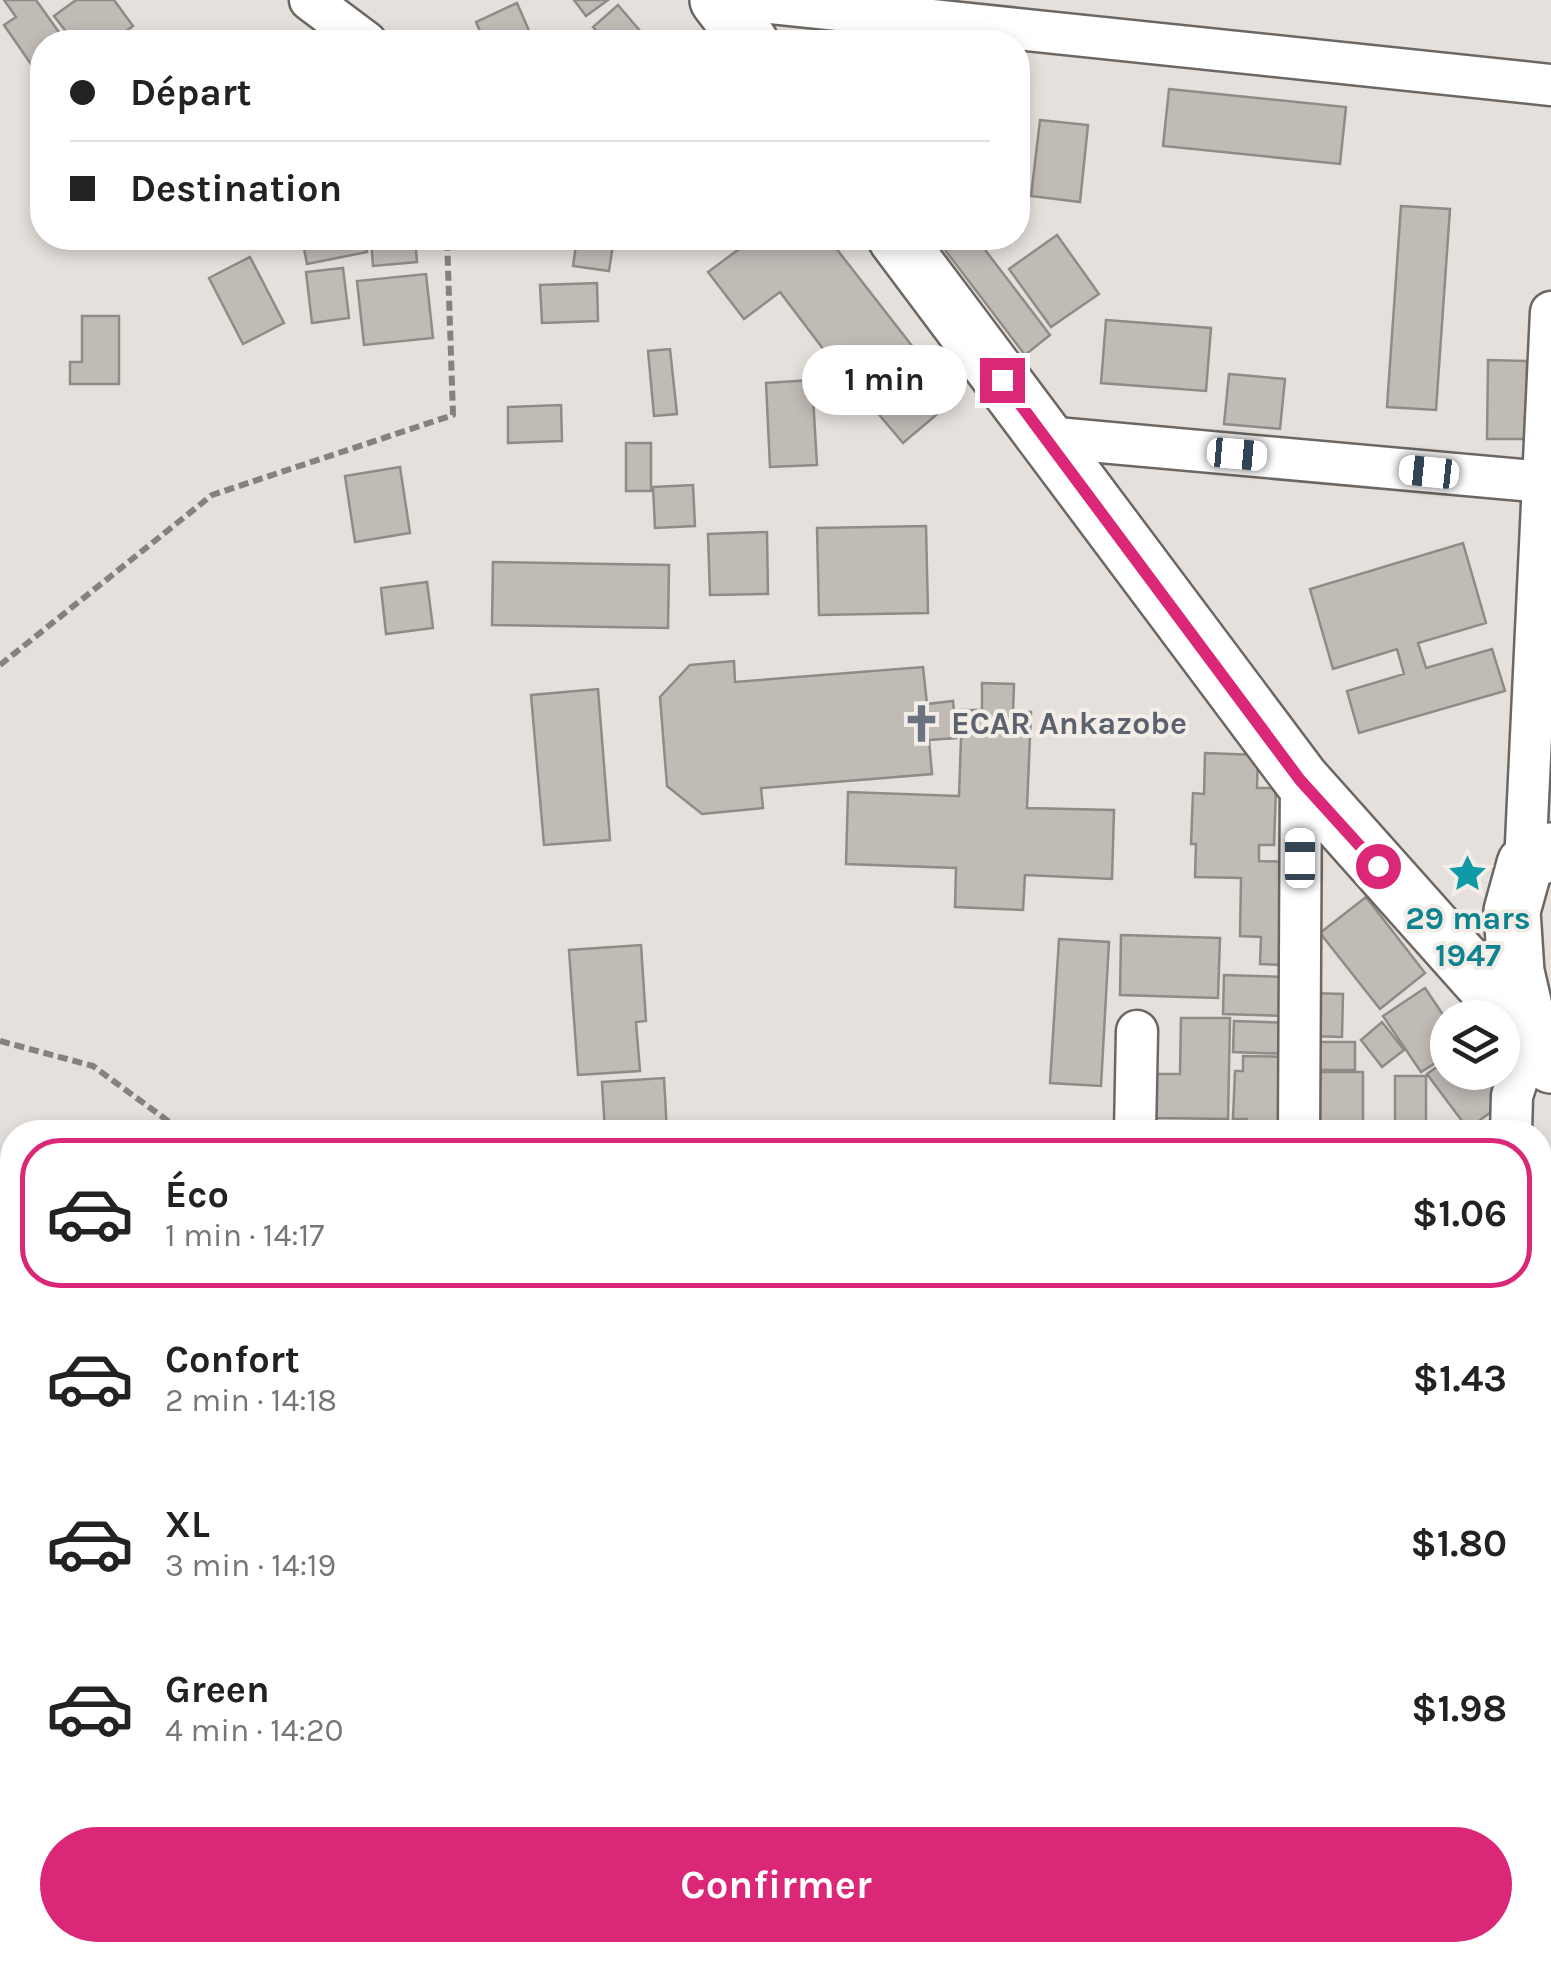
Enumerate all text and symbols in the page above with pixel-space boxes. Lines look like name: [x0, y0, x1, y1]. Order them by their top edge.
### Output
text: Départ: [130, 70, 252, 115]
text: Destination: [130, 166, 342, 211]
callout: 1 min: [802, 345, 967, 415]
route end: [980, 358, 1025, 403]
text: 1 min: [844, 361, 925, 398]
car: [1206, 436, 1268, 472]
car: [1398, 454, 1460, 490]
church icon: ECAR Ankazobe: [900, 702, 942, 744]
place label: ECAR Ankazobe: [951, 705, 1187, 742]
car: [1285, 828, 1315, 888]
route start: [1356, 844, 1401, 889]
place icon: 29 mars 1947: [1447, 852, 1489, 894]
place label: 29 mars 1947: [1405, 900, 1531, 974]
map controls: [1430, 1000, 1520, 1090]
button: layers: [1430, 1000, 1520, 1090]
icon: car: [45, 1168, 135, 1258]
text: Éco: [165, 1172, 229, 1217]
text: $1.06: [1412, 1191, 1507, 1236]
text: 1 min · 14:17: [165, 1217, 324, 1254]
icon: car: [45, 1333, 135, 1423]
text: Confort: [165, 1337, 300, 1382]
text: $1.43: [1413, 1356, 1507, 1401]
text: 2 min · 14:18: [165, 1382, 337, 1419]
icon: car: [45, 1498, 135, 1588]
text: XL: [165, 1502, 210, 1547]
text: $1.80: [1410, 1521, 1507, 1566]
text: 3 min · 14:19: [165, 1547, 336, 1584]
icon: car: [45, 1663, 135, 1753]
text: Green: [165, 1667, 270, 1712]
text: $1.98: [1411, 1686, 1507, 1731]
text: 4 min · 14:20: [165, 1712, 344, 1749]
button: Confirmer: [40, 1827, 1512, 1942]

